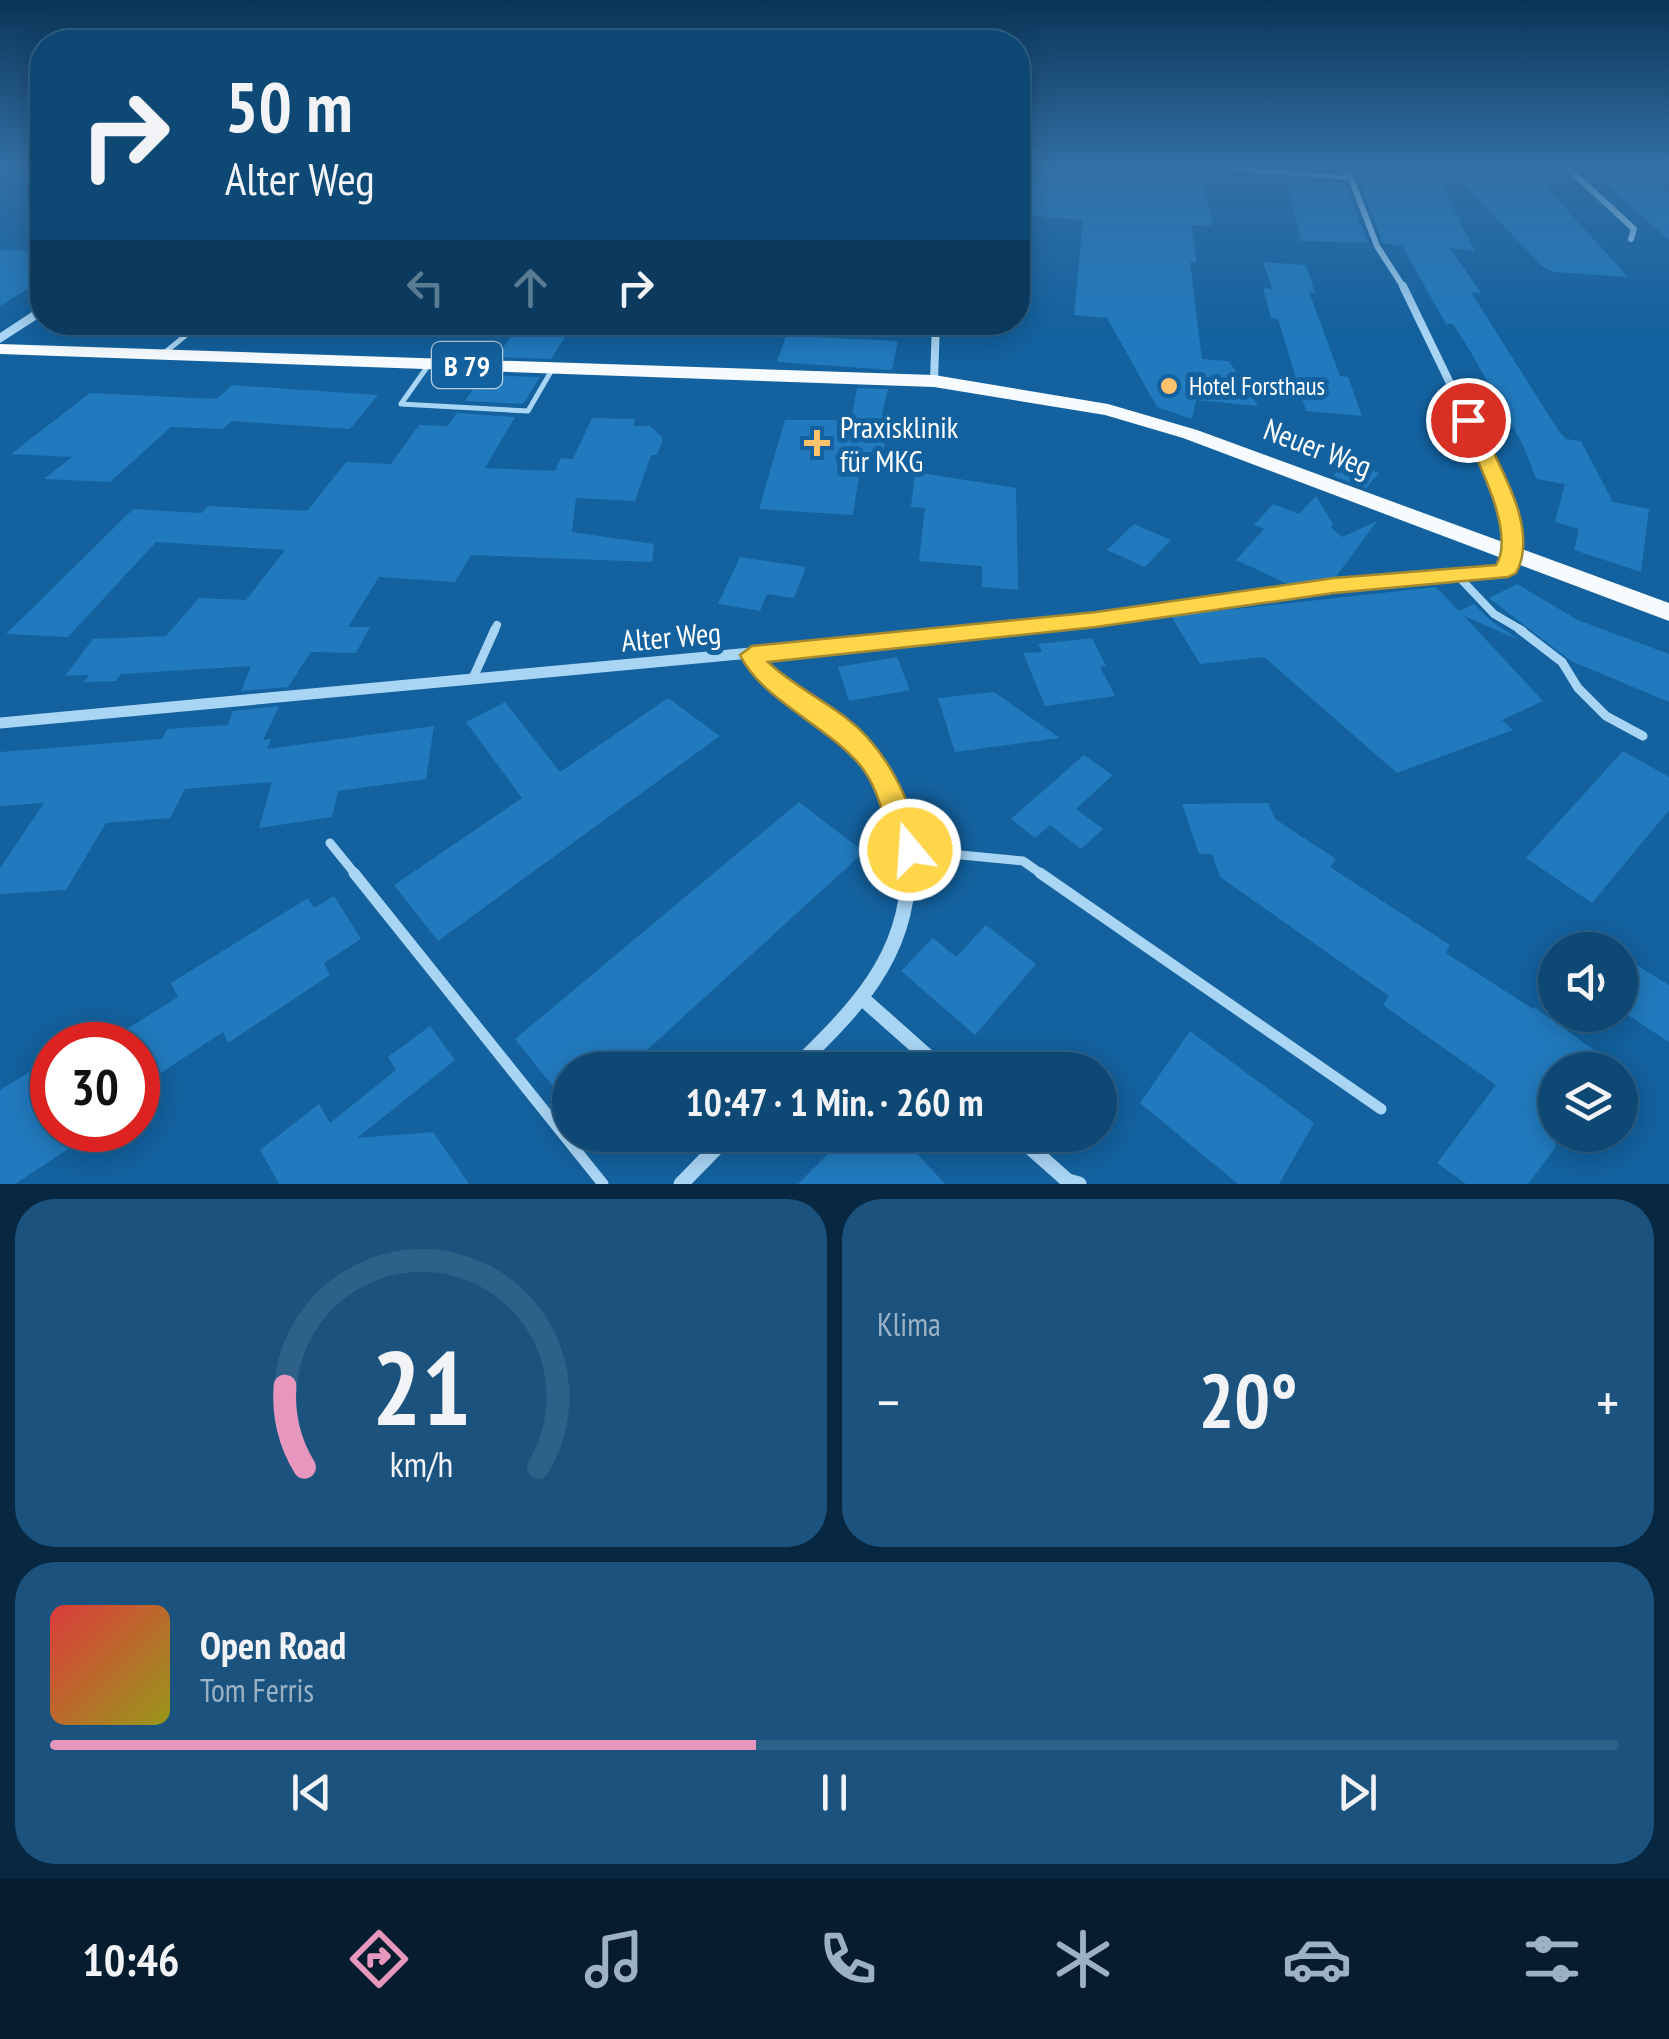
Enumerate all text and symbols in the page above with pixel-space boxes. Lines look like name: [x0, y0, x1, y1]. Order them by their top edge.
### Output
text: 50 m: [225, 61, 353, 151]
icon: right: [60, 70, 190, 200]
text: Alter Weg: [225, 149, 375, 207]
icon: left: [398, 260, 453, 315]
icon: ahead: [503, 260, 558, 315]
icon: right: [608, 260, 663, 315]
road number: B 79: [432, 342, 502, 388]
place label: Hotel Forsthaus: [1189, 370, 1325, 402]
marker: Hotel Forsthaus: [1158, 375, 1180, 397]
pin: [1426, 378, 1511, 463]
icon: arrive: [1441, 393, 1496, 448]
place label: Praxisklinik für MKG: [840, 407, 959, 480]
street label: Neuer Weg: [1259, 409, 1377, 485]
marker: Praxisklinik für MKG: [804, 430, 830, 456]
street label: Alter Weg: [620, 612, 722, 660]
position arrow: [858, 798, 962, 902]
map controls: [1538, 932, 1638, 1152]
button: sound: [1538, 932, 1638, 1032]
speed limit sign: 30: [30, 1022, 160, 1152]
button: layers: [1538, 1052, 1638, 1152]
text: 10:47 · 1 Min. · 260 m: [686, 1077, 983, 1126]
text: Klima: [877, 1303, 941, 1345]
text: 21: [371, 1319, 471, 1454]
text: 20°: [1198, 1352, 1298, 1449]
text: −: [877, 1366, 900, 1437]
text: +: [1596, 1366, 1619, 1437]
text: km/h: [389, 1441, 453, 1487]
text: Open Road: [200, 1620, 346, 1669]
text: Tom Ferris: [200, 1669, 314, 1711]
icon: previous: [284, 1765, 339, 1820]
icon: pause: [807, 1765, 862, 1820]
icon: next: [1330, 1765, 1385, 1820]
icon: directions: [344, 1924, 414, 1994]
icon: music: [579, 1924, 649, 1994]
icon: phone: [813, 1924, 883, 1994]
icon: climate: [1048, 1924, 1118, 1994]
icon: car: [1282, 1924, 1352, 1994]
icon: filters: [1517, 1924, 1587, 1994]
text: 10:46: [82, 1930, 180, 1988]

